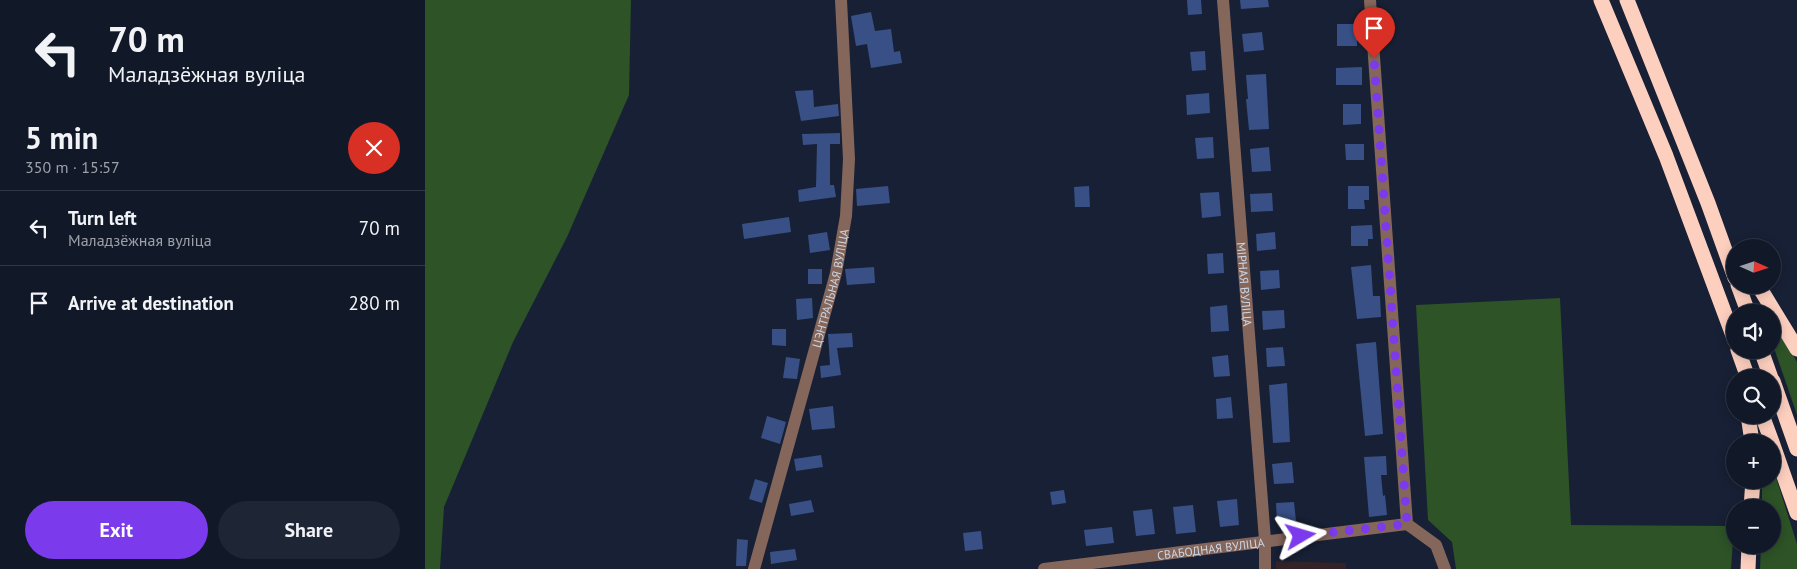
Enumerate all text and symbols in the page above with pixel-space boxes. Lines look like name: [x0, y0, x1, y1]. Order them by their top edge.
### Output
pin: [1353, 7, 1395, 58]
icon: arrive: [1360, 14, 1388, 42]
text: 70 m: [108, 16, 185, 62]
icon: left: [25, 20, 90, 85]
text: Маладзёжная вуліца: [108, 60, 305, 88]
text: 5 min: [25, 118, 98, 157]
button: close: [348, 122, 400, 174]
text: 350 m · 15:57: [25, 157, 120, 177]
text: Turn left: [68, 206, 137, 230]
icon: left: [25, 214, 53, 242]
text: 70 m: [359, 216, 400, 240]
street label: ЦЭНТРАЛЬНАЯ ВУЛІЦА: [808, 228, 851, 349]
text: Маладзёжная вуліца: [68, 230, 212, 250]
north arrow: [1726, 239, 1781, 294]
map controls: [1726, 239, 1781, 554]
street label: МІРНАЯ ВУЛІЦА: [1234, 241, 1256, 327]
icon: arrive: [25, 289, 53, 317]
text: Arrive at destination: [68, 291, 234, 315]
text: 280 m: [348, 291, 400, 315]
button: sound: [1726, 304, 1781, 359]
button: search: [1726, 369, 1781, 424]
button: +: [1726, 434, 1781, 489]
button: −: [1726, 499, 1781, 554]
button: Exit: [25, 501, 208, 559]
button: Share: [218, 501, 400, 559]
position arrow: [1274, 509, 1326, 561]
street label: СВАБОДНАЯ ВУЛІЦА: [1156, 534, 1265, 562]

